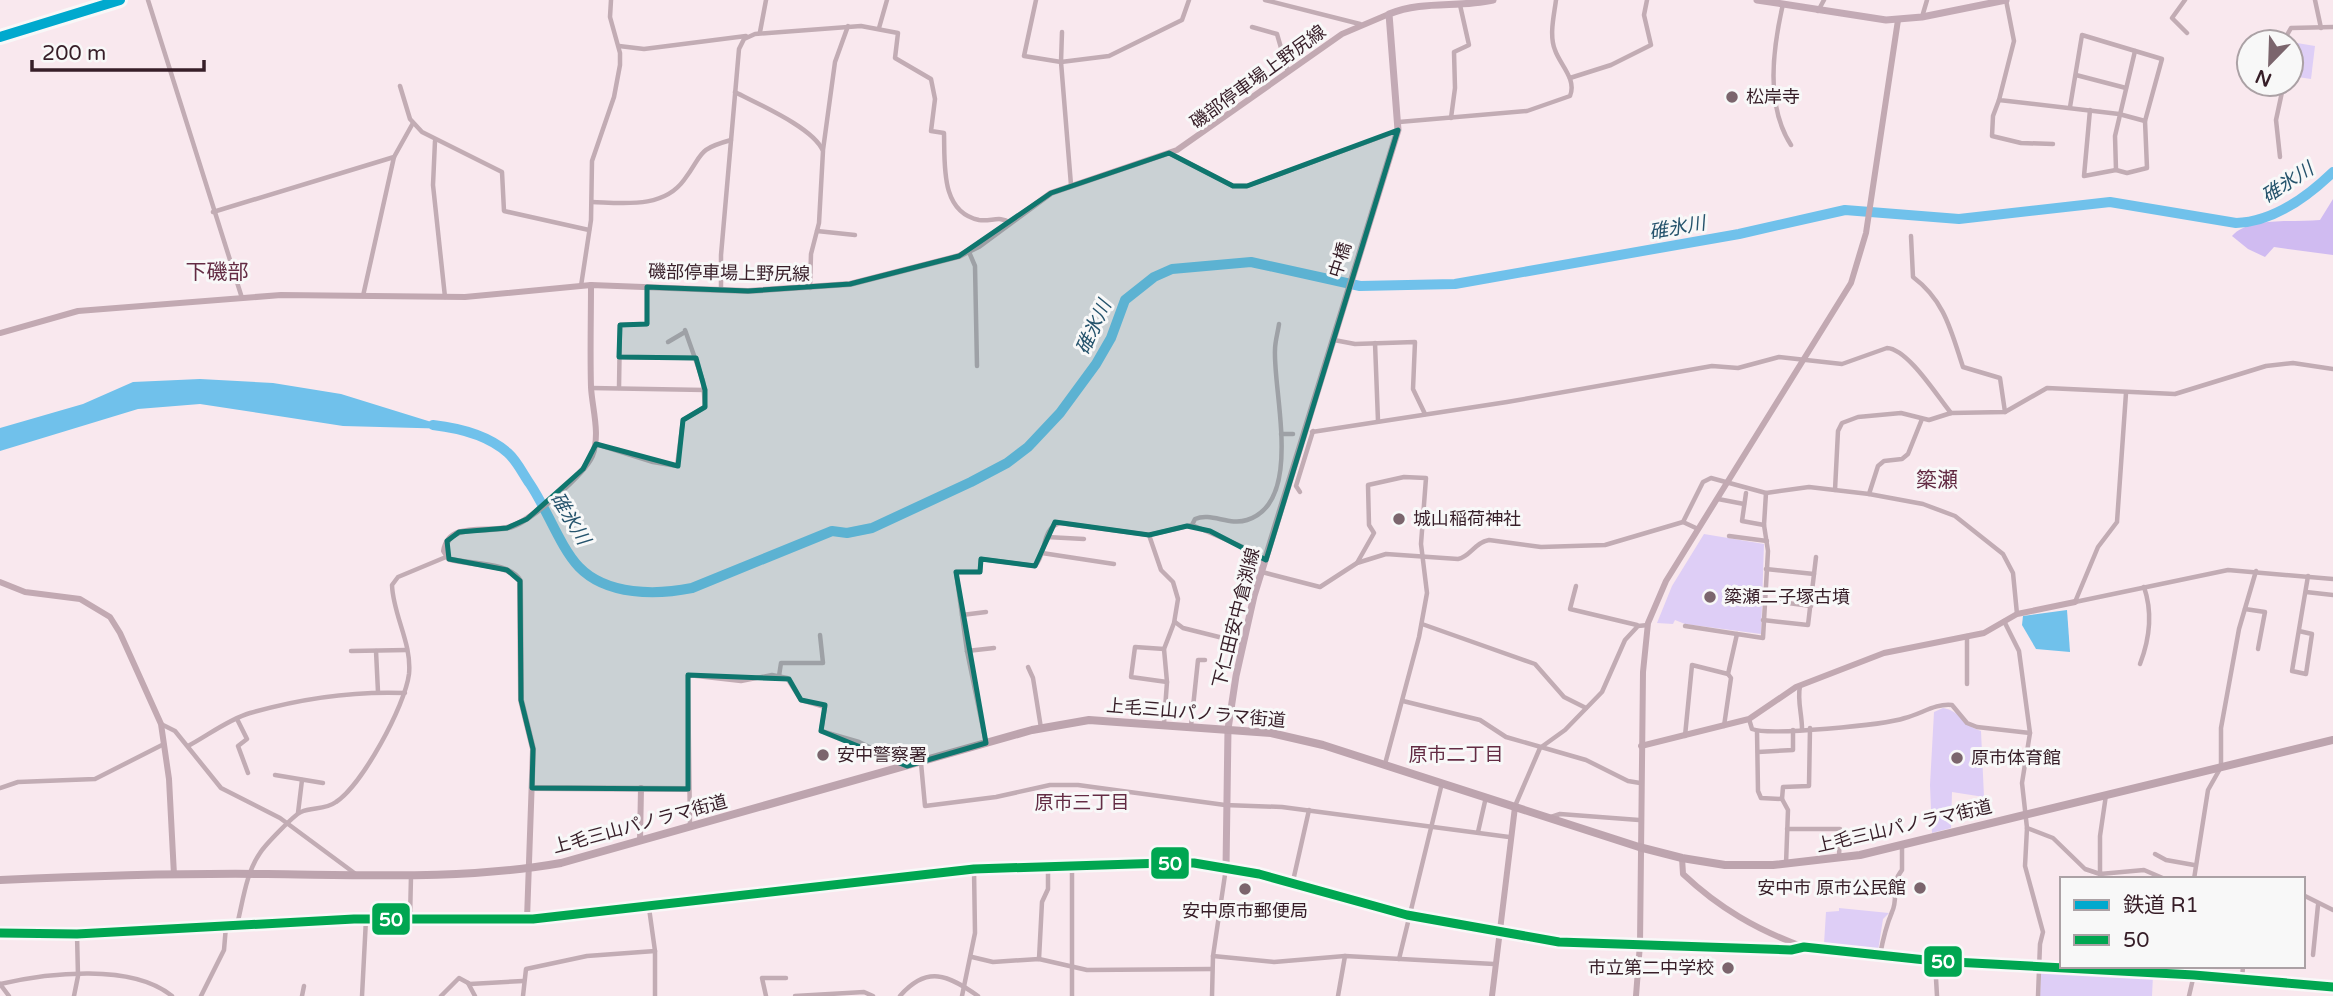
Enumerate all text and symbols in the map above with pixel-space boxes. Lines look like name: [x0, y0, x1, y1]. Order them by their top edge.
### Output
street label: 磯部停車場上野尻線: [1186, 20, 1330, 134]
scale bar: [32, 28, 203, 72]
north arrow: [2235, 28, 2305, 98]
text: 200 m: [42, 41, 106, 66]
text: N: [2252, 65, 2275, 91]
place label: 松岸寺: [1746, 86, 1800, 108]
marker: 松岸寺: [1724, 89, 1740, 105]
water label: 碓氷川: [2258, 157, 2319, 208]
water label: 碓氷川: [1647, 212, 1709, 244]
street label: 中橋: [1324, 239, 1356, 281]
district label: 下磯部: [186, 260, 249, 285]
street label: 磯部停車場上野尻線: [648, 261, 810, 285]
water label: 碓氷川: [1072, 295, 1117, 358]
district label: 簗瀬: [1916, 468, 1958, 493]
water label: 碓氷川: [546, 488, 595, 550]
place label: 城山稲荷神社: [1413, 508, 1521, 530]
marker: 城山稲荷神社: [1391, 511, 1407, 527]
street label: 下仁田安中倉渕線: [1208, 545, 1264, 691]
place label: 簗瀬二子塚古墳: [1724, 586, 1850, 608]
marker: 簗瀬二子塚古墳: [1702, 589, 1718, 605]
street label: 上毛三山パノラマ街道: [1105, 694, 1287, 732]
place label: 安中警察署: [837, 744, 927, 766]
district label: 原市二丁目: [1408, 744, 1504, 766]
marker: 安中警察署: [815, 747, 831, 763]
place label: 原市体育館: [1971, 747, 2061, 769]
marker: 原市体育館: [1949, 750, 1965, 766]
street label: 上毛三山パノラマ街道: [550, 790, 730, 858]
district label: 原市三丁目: [1034, 792, 1130, 814]
street label: 上毛三山パノラマ街道: [1814, 795, 1994, 857]
line badge: 50: [1150, 846, 1190, 880]
text: 50: [1158, 853, 1182, 875]
place label: 安中市 原市公民館: [1757, 877, 1906, 899]
legend: [2060, 877, 2305, 968]
marker: 安中市 原市公民館: [1912, 880, 1928, 896]
marker: 安中原市郵便局: [1237, 881, 1253, 897]
text: 鉄道 R1: [2123, 893, 2199, 918]
place label: 安中原市郵便局: [1182, 900, 1308, 922]
line badge: 50: [371, 902, 411, 936]
text: 50: [379, 909, 403, 931]
text: 50: [2123, 928, 2149, 953]
line badge: 50: [1923, 945, 1963, 978]
text: 50: [1931, 951, 1955, 973]
place label: 市立第二中学校: [1588, 957, 1714, 979]
marker: 市立第二中学校: [1720, 960, 1736, 976]

